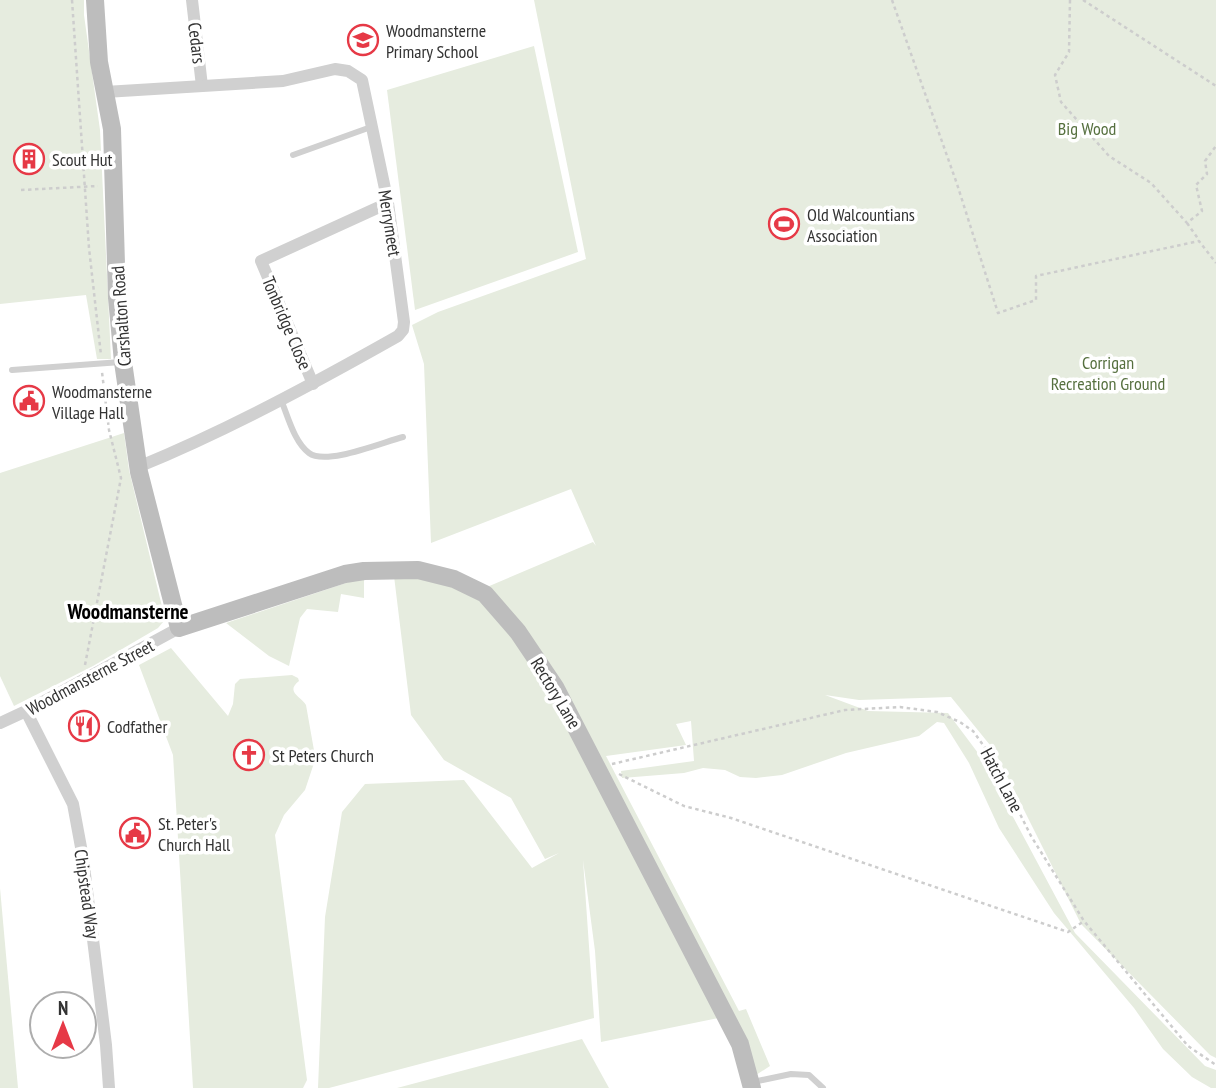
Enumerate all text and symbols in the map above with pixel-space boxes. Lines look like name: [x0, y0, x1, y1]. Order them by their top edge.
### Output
place label: Woodmansterne Primary School: [386, 19, 486, 63]
street label: Cedars: [183, 21, 211, 65]
school or university icon: Woodmansterne Primary School: [346, 23, 380, 57]
park label: Big Wood: [1058, 117, 1116, 140]
building icon: Scout Hut: [12, 142, 46, 176]
place label: Scout Hut: [52, 148, 113, 171]
street label: Merrymeet: [373, 188, 407, 258]
place label: Old Walcountians Association: [807, 203, 915, 247]
sports icon: Old Walcountians Association: [767, 207, 801, 241]
street label: Carshalton Road: [106, 265, 136, 367]
street label: Tonbridge Close: [257, 273, 317, 373]
park label: Corrigan Recreation Ground: [1051, 351, 1165, 395]
place label: Woodmansterne Village Hall: [51, 380, 152, 424]
public building icon: Woodmansterne Village Hall: [12, 384, 46, 418]
district label: Woodmansterne: [66, 598, 189, 625]
street label: Woodmansterne Street: [22, 634, 158, 720]
street label: Rectory Lane: [526, 653, 586, 733]
restaurant icon: Codfather: [67, 709, 101, 743]
place label: Codfather: [107, 715, 167, 738]
church icon: St Peters Church: [232, 738, 266, 772]
place label: St Peters Church: [272, 744, 374, 767]
street label: Hatch Lane: [976, 744, 1028, 816]
place label: St. Peter's Church Hall: [158, 812, 231, 856]
public building icon: St. Peter's Church Hall: [118, 816, 152, 850]
street label: Chipstead Way: [69, 848, 105, 940]
north arrow: [28, 990, 98, 1060]
text: N: [58, 996, 68, 1020]

